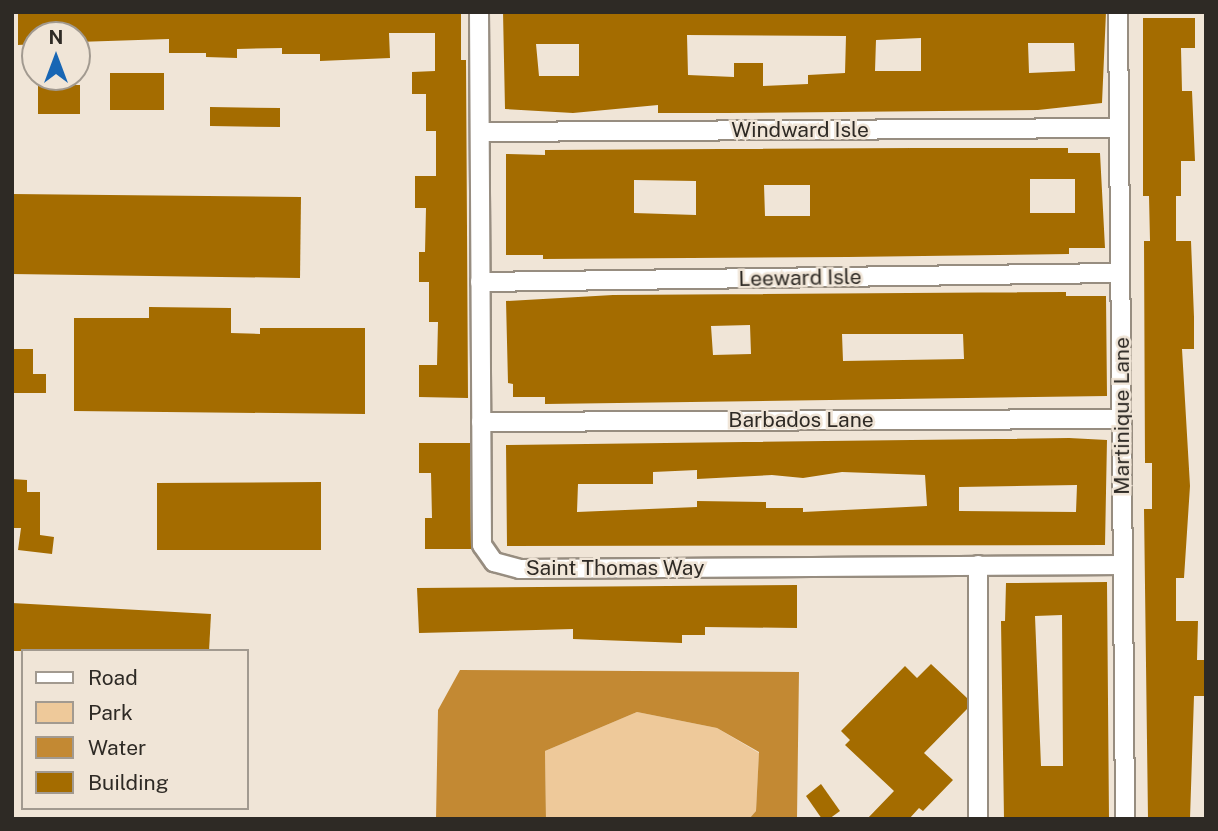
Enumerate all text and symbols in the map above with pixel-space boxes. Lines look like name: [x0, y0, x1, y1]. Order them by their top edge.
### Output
north arrow: [21, 21, 91, 91]
text: N: [49, 26, 63, 48]
street label: Windward Isle: [731, 117, 869, 143]
street label: Leeward Isle: [738, 264, 862, 292]
street label: Martinique Lane: [1109, 337, 1135, 495]
street label: Barbados Lane: [728, 407, 874, 433]
street label: Saint Thomas Way: [525, 555, 705, 581]
legend: [21, 649, 248, 810]
text: Road: [88, 665, 138, 690]
text: Park: [88, 700, 133, 725]
text: Water: [88, 735, 146, 760]
text: Building: [88, 770, 169, 795]

